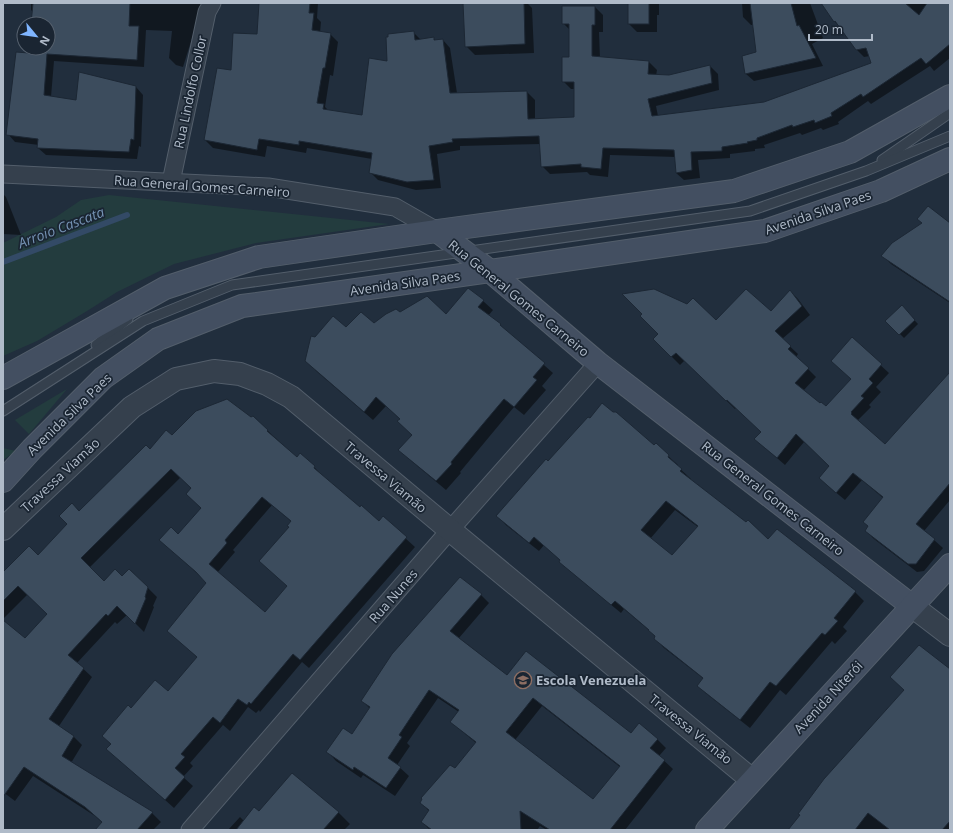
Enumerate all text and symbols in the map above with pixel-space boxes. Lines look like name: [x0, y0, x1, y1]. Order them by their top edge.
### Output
north arrow: [16, 16, 56, 56]
scale bar: [809, 16, 872, 42]
text: 20 m: [815, 21, 843, 38]
street label: Rua Lindolfo Collor: [169, 33, 211, 150]
text: N: [36, 34, 54, 49]
street label: Rua General Gomes Carneiro: [113, 171, 291, 201]
street label: Avenida Silva Paes: [763, 185, 873, 239]
water label: Arroio Cascata: [14, 202, 107, 253]
street label: Rua General Gomes Carneiro: [445, 235, 593, 361]
street label: Avenida Silva Paes: [349, 266, 461, 300]
street label: Avenida Silva Paes: [23, 369, 115, 459]
street label: Travessa Viamão: [17, 434, 103, 516]
street label: Travessa Viamão: [341, 437, 431, 517]
street label: Rua General Gomes Carneiro: [698, 437, 848, 560]
street label: Rua Nunes: [365, 565, 421, 627]
street label: Avenida Niterói: [790, 657, 866, 737]
school or university icon: Escola Venezuela: [513, 670, 533, 690]
place label: Escola Venezuela: [536, 671, 646, 689]
street label: Travessa Viamão: [646, 690, 736, 768]

